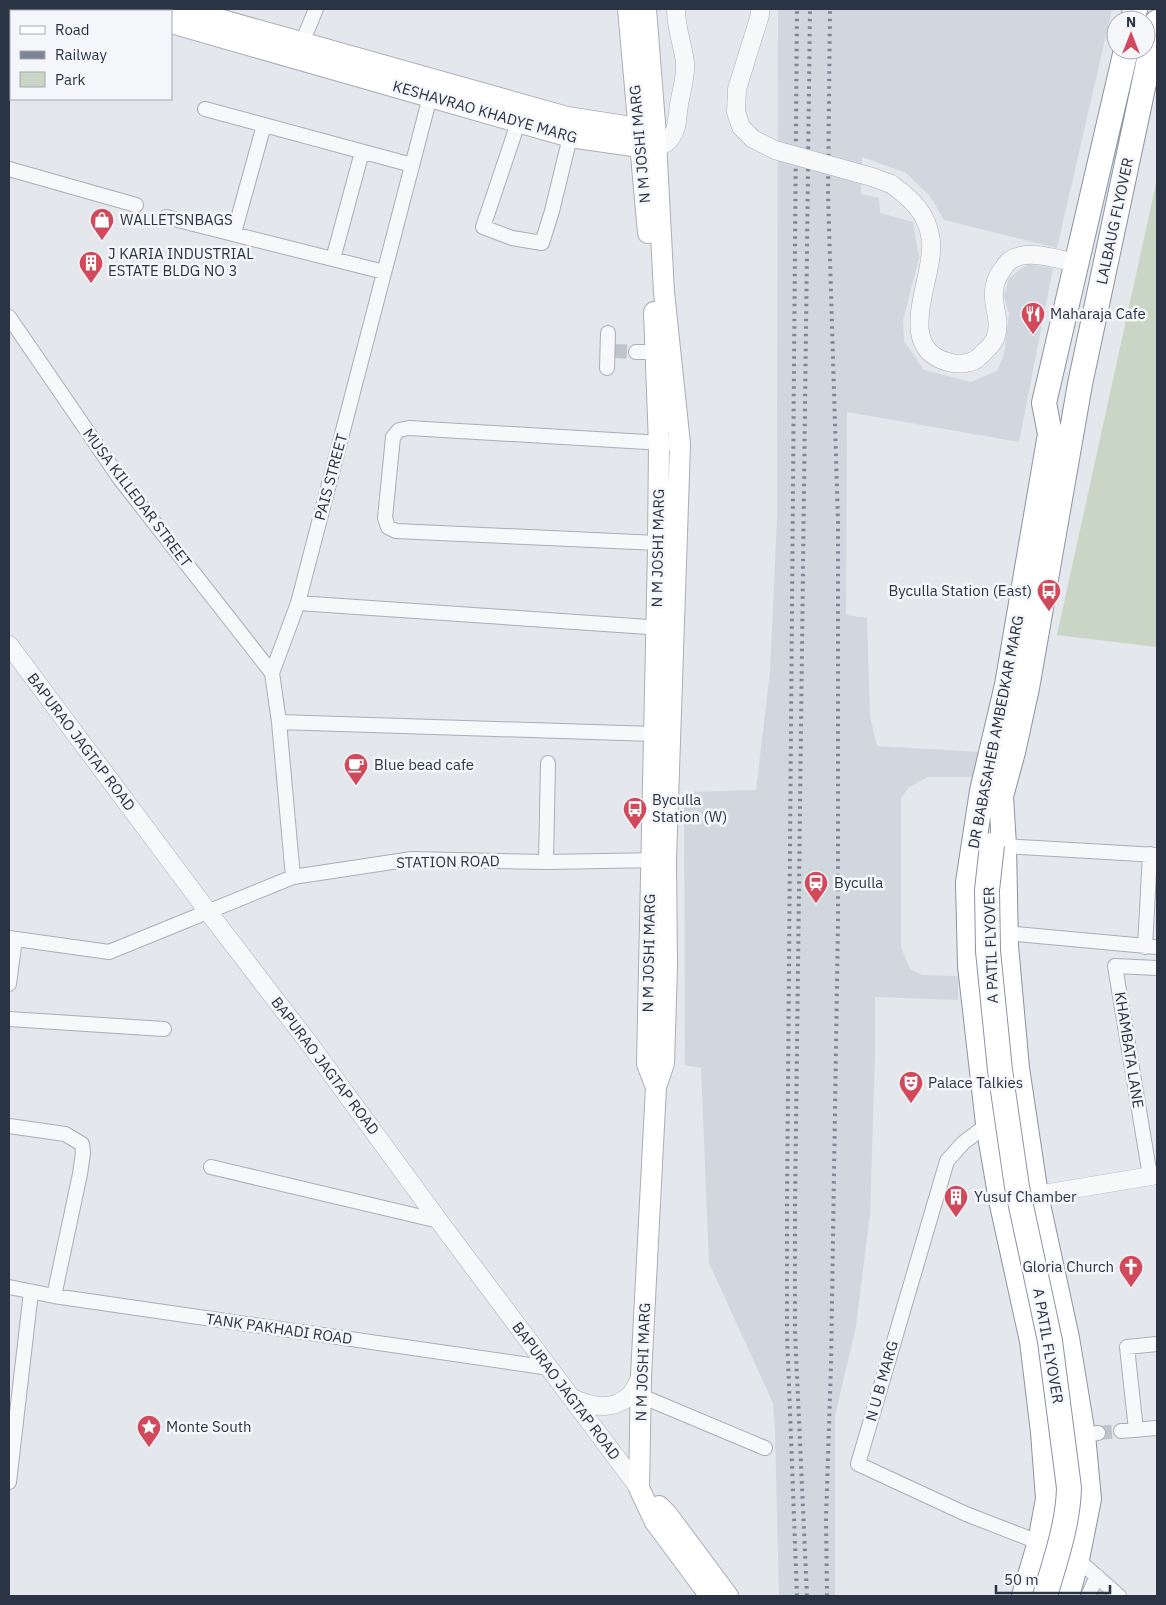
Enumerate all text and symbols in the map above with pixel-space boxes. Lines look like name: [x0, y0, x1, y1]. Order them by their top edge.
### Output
legend: [10, 10, 172, 100]
north arrow: [1106, 10, 1156, 60]
text: N: [1126, 13, 1136, 31]
text: Road: [55, 20, 90, 39]
text: Railway: [55, 45, 108, 64]
text: Park: [55, 70, 85, 89]
street label: KESHAVRAO KHADYE MARG: [391, 76, 580, 147]
street label: N M JOSHI MARG: [625, 84, 654, 204]
street label: LALBAUG FLYOVER: [1092, 156, 1137, 286]
shop icon: WALLETSNBAGS: [89, 207, 115, 241]
place label: WALLETSNBAGS: [120, 210, 233, 229]
place label: J KARIA INDUSTRIAL ESTATE BLDG NO 3: [108, 244, 254, 280]
building icon: J KARIA INDUSTRIAL ESTATE BLDG NO 3: [78, 250, 104, 284]
restaurant icon: Maharaja Cafe: [1020, 301, 1046, 335]
place label: Maharaja Cafe: [1050, 304, 1146, 323]
street label: MUSA KILLEDAR STREET: [79, 425, 196, 571]
street label: PAIS STREET: [310, 431, 351, 522]
street label: N M JOSHI MARG: [647, 488, 668, 607]
bus stop icon: Byculla Station (East): [1036, 578, 1062, 612]
place label: Byculla Station (East): [889, 581, 1032, 600]
street label: DR BABASAHEB AMBEDKAR MARG: [964, 614, 1027, 850]
street label: BAPURAO JAGTAP ROAD: [23, 669, 139, 814]
cafe icon: Blue bead cafe: [343, 752, 369, 786]
place label: Blue bead cafe: [374, 755, 474, 774]
place label: Byculla Station (W): [652, 790, 727, 826]
bus stop icon: Byculla Station (W): [622, 796, 648, 830]
street label: STATION ROAD: [396, 851, 500, 872]
station icon: Byculla: [803, 870, 829, 904]
place label: Byculla: [834, 873, 883, 892]
street label: A PATIL FLYOVER: [979, 886, 1002, 1004]
street label: N M JOSHI MARG: [638, 893, 659, 1012]
street label: KHAMBATA LANE: [1111, 990, 1148, 1110]
street label: BAPURAO JAGTAP ROAD: [267, 993, 383, 1138]
theatre icon: Palace Talkies: [898, 1070, 924, 1104]
place label: Palace Talkies: [928, 1073, 1023, 1092]
building icon: Yusuf Chamber: [943, 1184, 969, 1218]
place label: Yusuf Chamber: [974, 1187, 1077, 1206]
church icon: Gloria Church: [1118, 1254, 1144, 1288]
place label: Gloria Church: [1022, 1257, 1114, 1276]
street label: A PATIL FLYOVER: [1029, 1287, 1068, 1405]
street label: N M JOSHI MARG: [631, 1302, 654, 1422]
street label: TANK PAKHADI ROAD: [205, 1309, 354, 1348]
street label: BAPURAO JAGTAP ROAD: [508, 1318, 624, 1463]
street label: N U B MARG: [861, 1338, 902, 1423]
place icon: Monte South: [136, 1414, 162, 1448]
place label: Monte South: [166, 1417, 252, 1436]
scale bar: [996, 1562, 1110, 1594]
text: 50 m: [1004, 1570, 1039, 1589]

